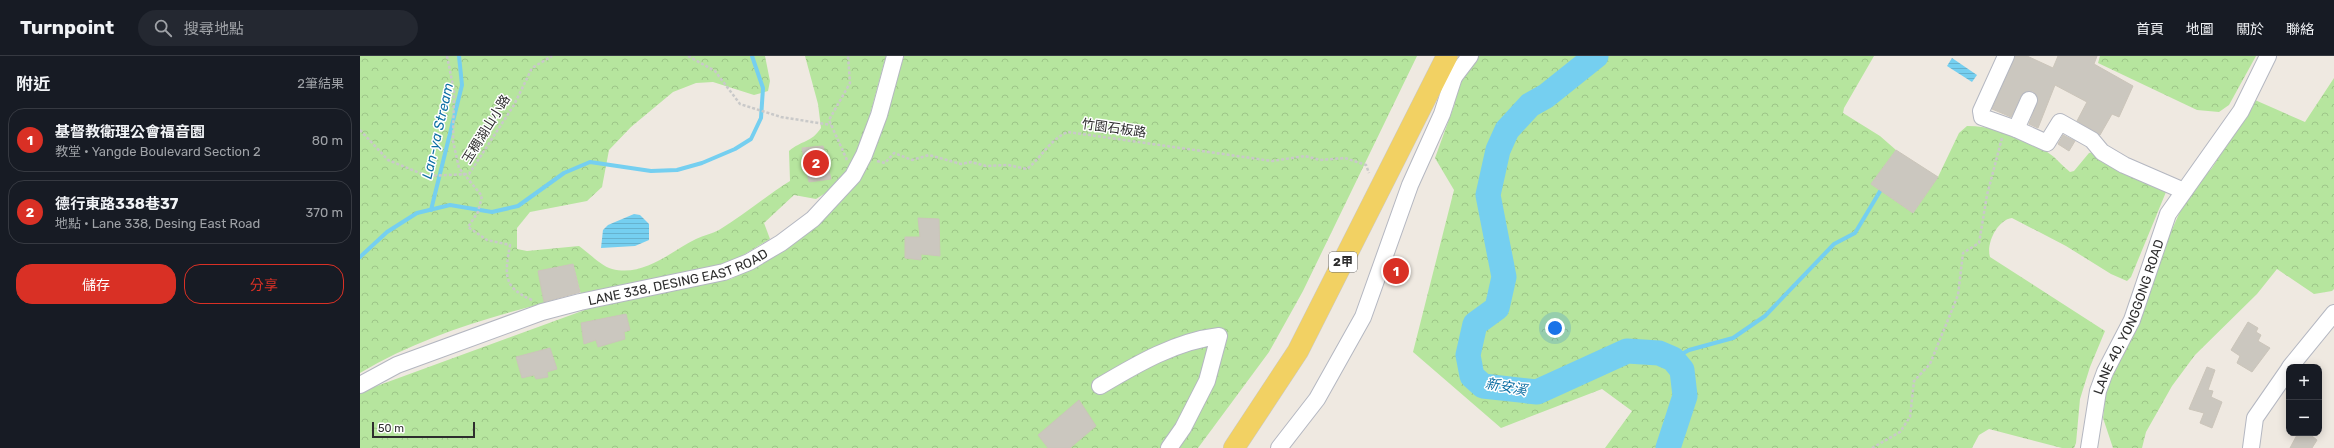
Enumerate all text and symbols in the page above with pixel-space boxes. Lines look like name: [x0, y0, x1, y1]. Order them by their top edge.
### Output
search box: [138, 10, 418, 46]
text: Turnpoint: [20, 16, 114, 39]
icon: search: [152, 17, 174, 39]
text: 搜尋地點: [184, 20, 244, 38]
text: 首頁: [2136, 21, 2164, 38]
text: 地圖: [2186, 21, 2214, 38]
text: 關於: [2236, 21, 2264, 38]
text: 聯絡: [2286, 21, 2314, 38]
text: 附近: [16, 74, 50, 94]
text: 2筆結果: [297, 76, 344, 91]
water label: Lan-ya Stream: [419, 81, 457, 181]
street label: 玉稠湖山小路: [459, 92, 513, 166]
street label: 竹園石板路: [1081, 116, 1147, 140]
text: 基督教衛理公會福音園: [55, 123, 205, 141]
text: 1: [27, 133, 33, 148]
text: 80 m: [312, 133, 343, 148]
text: 教堂 · Yangde Boulevard Section 2: [55, 144, 261, 159]
pin: 2: [803, 148, 829, 178]
text: 德行東路338巷37: [55, 195, 178, 213]
text: 2: [26, 205, 34, 220]
text: 370 m: [306, 205, 343, 220]
text: 地點 · Lane 338, Desing East Road: [55, 216, 260, 231]
street label: LANE 40, YONGGONG ROAD: [2090, 237, 2166, 396]
street label: LANE 338, DESING EAST ROAD: [587, 245, 770, 308]
road number: 2甲: [1329, 252, 1357, 272]
pin: 1: [1383, 256, 1409, 286]
button: 儲存: [16, 264, 176, 304]
button: 分享: [184, 264, 344, 304]
your location: [1545, 318, 1565, 338]
map controls: [2286, 364, 2322, 436]
button: +: [2286, 364, 2322, 400]
water label: 新安溪: [1484, 375, 1530, 399]
button: −: [2286, 400, 2322, 436]
scale bar: [372, 420, 475, 439]
text: 50 m: [378, 422, 404, 435]

